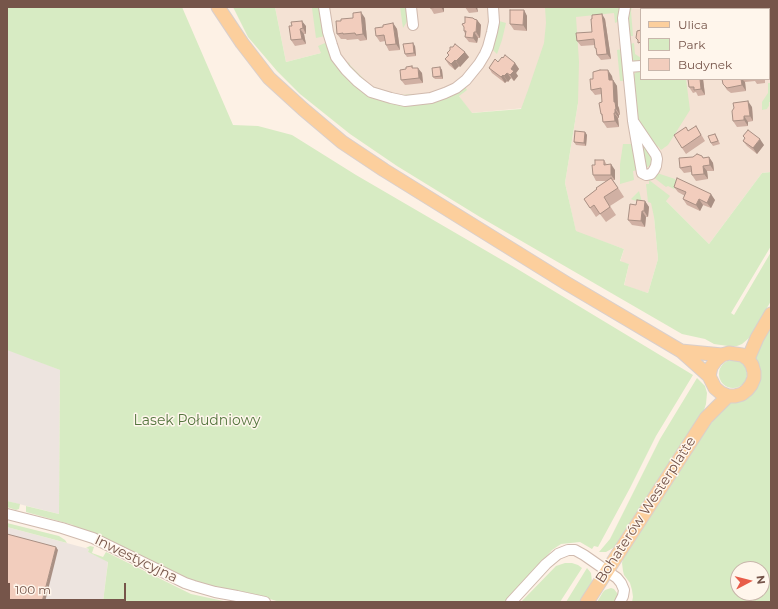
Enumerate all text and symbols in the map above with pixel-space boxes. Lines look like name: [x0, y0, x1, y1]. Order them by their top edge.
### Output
legend: [640, 8, 770, 80]
text: Ulica: [678, 17, 708, 32]
text: Park: [678, 37, 705, 52]
text: Budynek: [678, 57, 732, 72]
park label: Lasek Południowy: [134, 413, 260, 429]
street label: Bohaterów Westerplatte: [592, 434, 700, 586]
street label: Inwestycyjna: [92, 532, 180, 586]
north arrow: [730, 561, 770, 601]
text: N: [753, 574, 768, 585]
scale bar: [10, 575, 128, 601]
text: 100 m: [15, 582, 51, 597]

